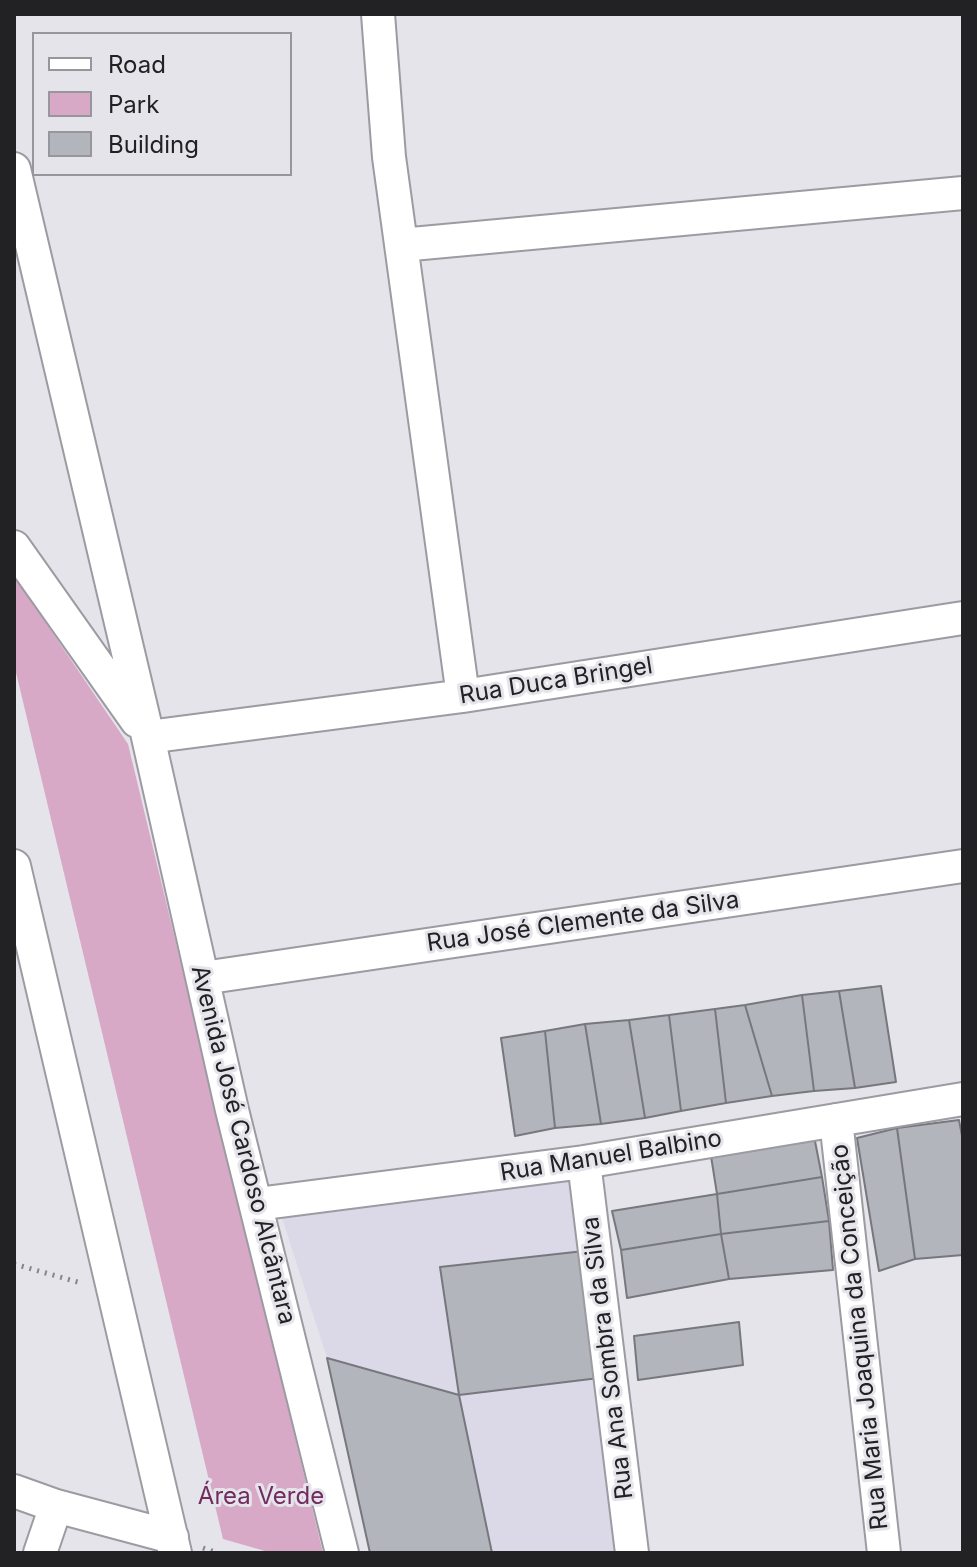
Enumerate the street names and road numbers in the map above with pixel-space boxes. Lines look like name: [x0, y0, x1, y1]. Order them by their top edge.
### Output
street label: Rua Duca Bringel: [457, 652, 655, 710]
street label: Rua José Clemente da Silva: [425, 886, 741, 958]
street label: Avenida José Cardoso Alcântara: [184, 963, 302, 1327]
street label: Rua Manuel Balbino: [498, 1124, 724, 1188]
street label: Rua Maria Joaquina da Conceição: [825, 1143, 895, 1531]
street label: Rua Ana Sombra da Silva: [576, 1215, 640, 1501]

